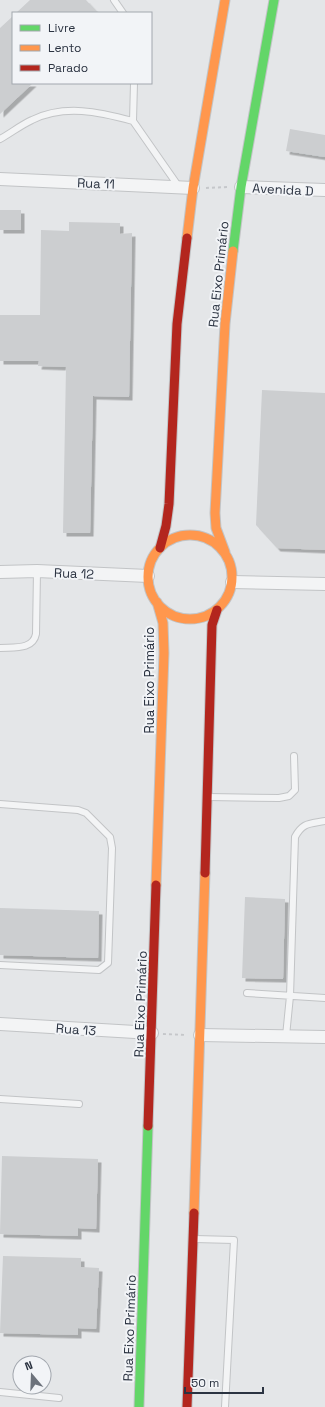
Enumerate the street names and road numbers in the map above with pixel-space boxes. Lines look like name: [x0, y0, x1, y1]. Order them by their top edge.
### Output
street label: Rua 11: [77, 174, 115, 193]
street label: Avenida D: [252, 179, 314, 200]
street label: Rua Eixo Primário: [204, 220, 233, 328]
street label: Rua 12: [54, 564, 95, 583]
street label: Rua Eixo Primário: [141, 627, 158, 733]
street label: Rua Eixo Primário: [130, 950, 151, 1058]
street label: Rua 13: [55, 1020, 97, 1039]
street label: Rua Eixo Primário: [119, 1274, 140, 1382]

